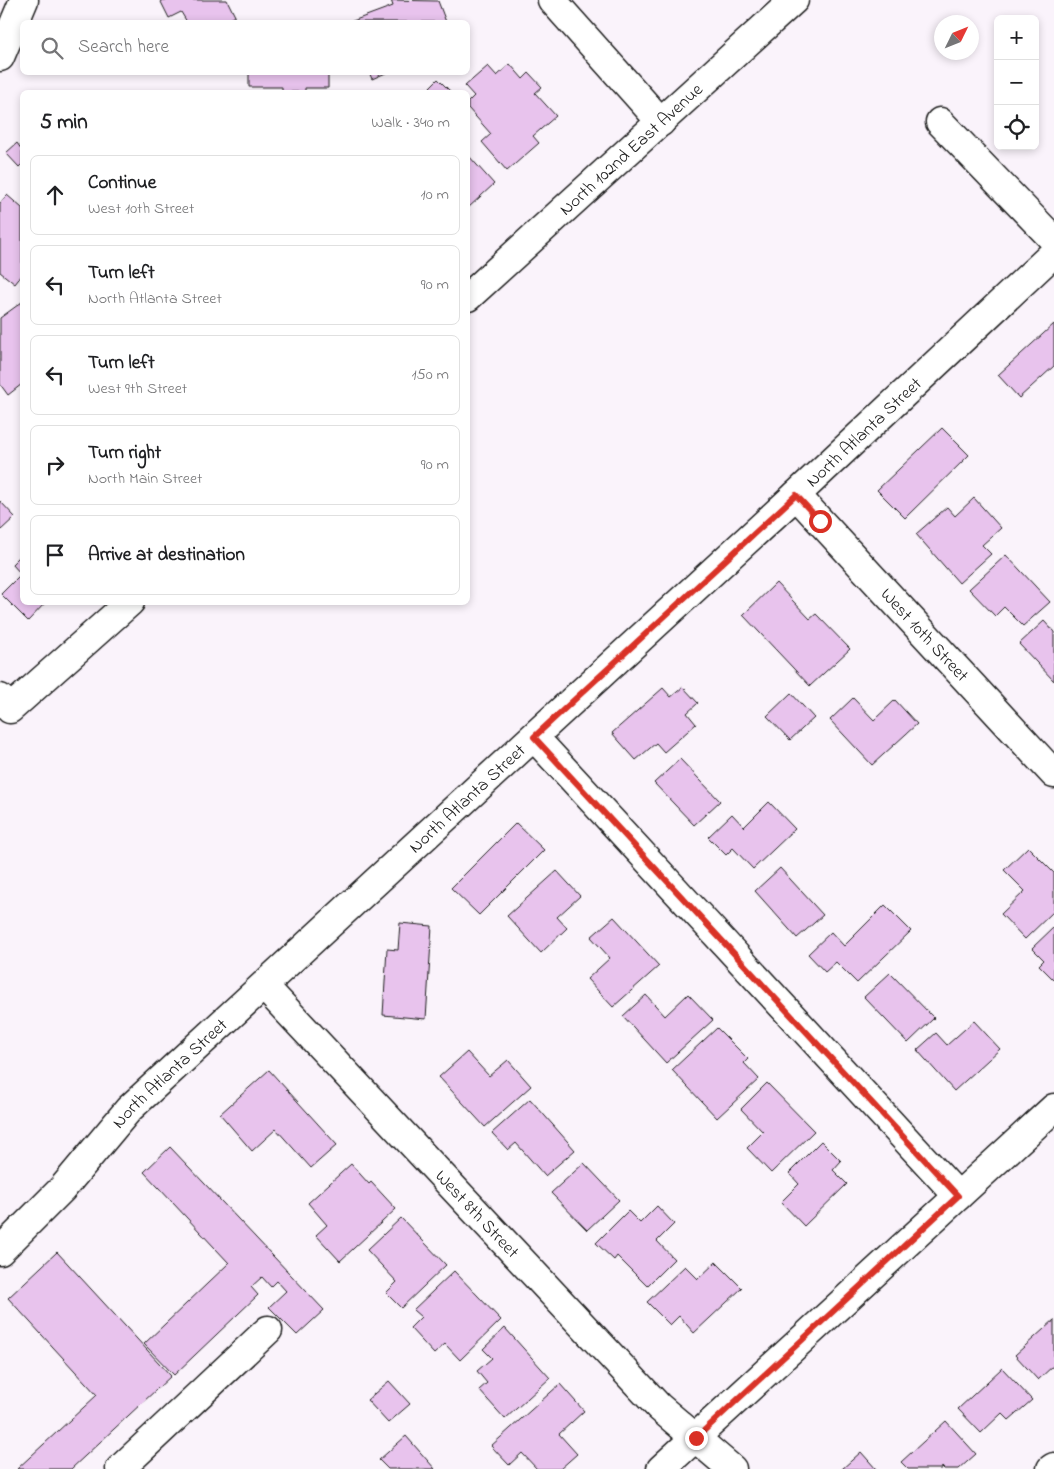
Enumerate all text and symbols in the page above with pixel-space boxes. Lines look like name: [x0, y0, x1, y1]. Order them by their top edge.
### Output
north arrow: [934, 15, 979, 60]
map controls: [994, 15, 1039, 150]
button: +: [994, 15, 1039, 60]
search box: [20, 20, 470, 75]
icon: search: [38, 34, 66, 62]
text: Search here: [78, 34, 169, 61]
button: −: [994, 60, 1039, 105]
street label: North 102nd East Avenue: [554, 77, 710, 223]
button: locate: [994, 105, 1039, 150]
text: 5 min: [40, 108, 88, 138]
text: Walk · 340 m: [371, 111, 450, 135]
text: Continue: [88, 170, 156, 197]
icon: ahead: [41, 181, 69, 209]
text: 10 m: [421, 183, 449, 207]
text: West 10th Street: [88, 197, 194, 221]
text: Turn left: [88, 260, 155, 287]
icon: left: [41, 271, 69, 299]
text: 90 m: [421, 273, 449, 297]
text: North Atlanta Street: [88, 287, 222, 311]
text: Turn left: [88, 350, 155, 377]
icon: left: [41, 361, 69, 389]
text: 150 m: [411, 363, 449, 387]
street label: North Atlanta Street: [801, 372, 929, 494]
text: West 9th Street: [88, 377, 187, 401]
text: Turn right: [88, 440, 161, 467]
icon: right: [41, 451, 69, 479]
text: 90 m: [421, 453, 449, 477]
text: North Main Street: [88, 467, 203, 491]
route start: [809, 510, 832, 533]
icon: arrive: [41, 541, 69, 569]
text: Arrive at destination: [88, 542, 245, 569]
street label: West 10th Street: [873, 583, 974, 689]
street label: North Atlanta Street: [404, 739, 532, 860]
street label: North Atlanta Street: [107, 1013, 234, 1135]
street label: West 8th Street: [428, 1165, 524, 1265]
route end: [685, 1427, 708, 1450]

